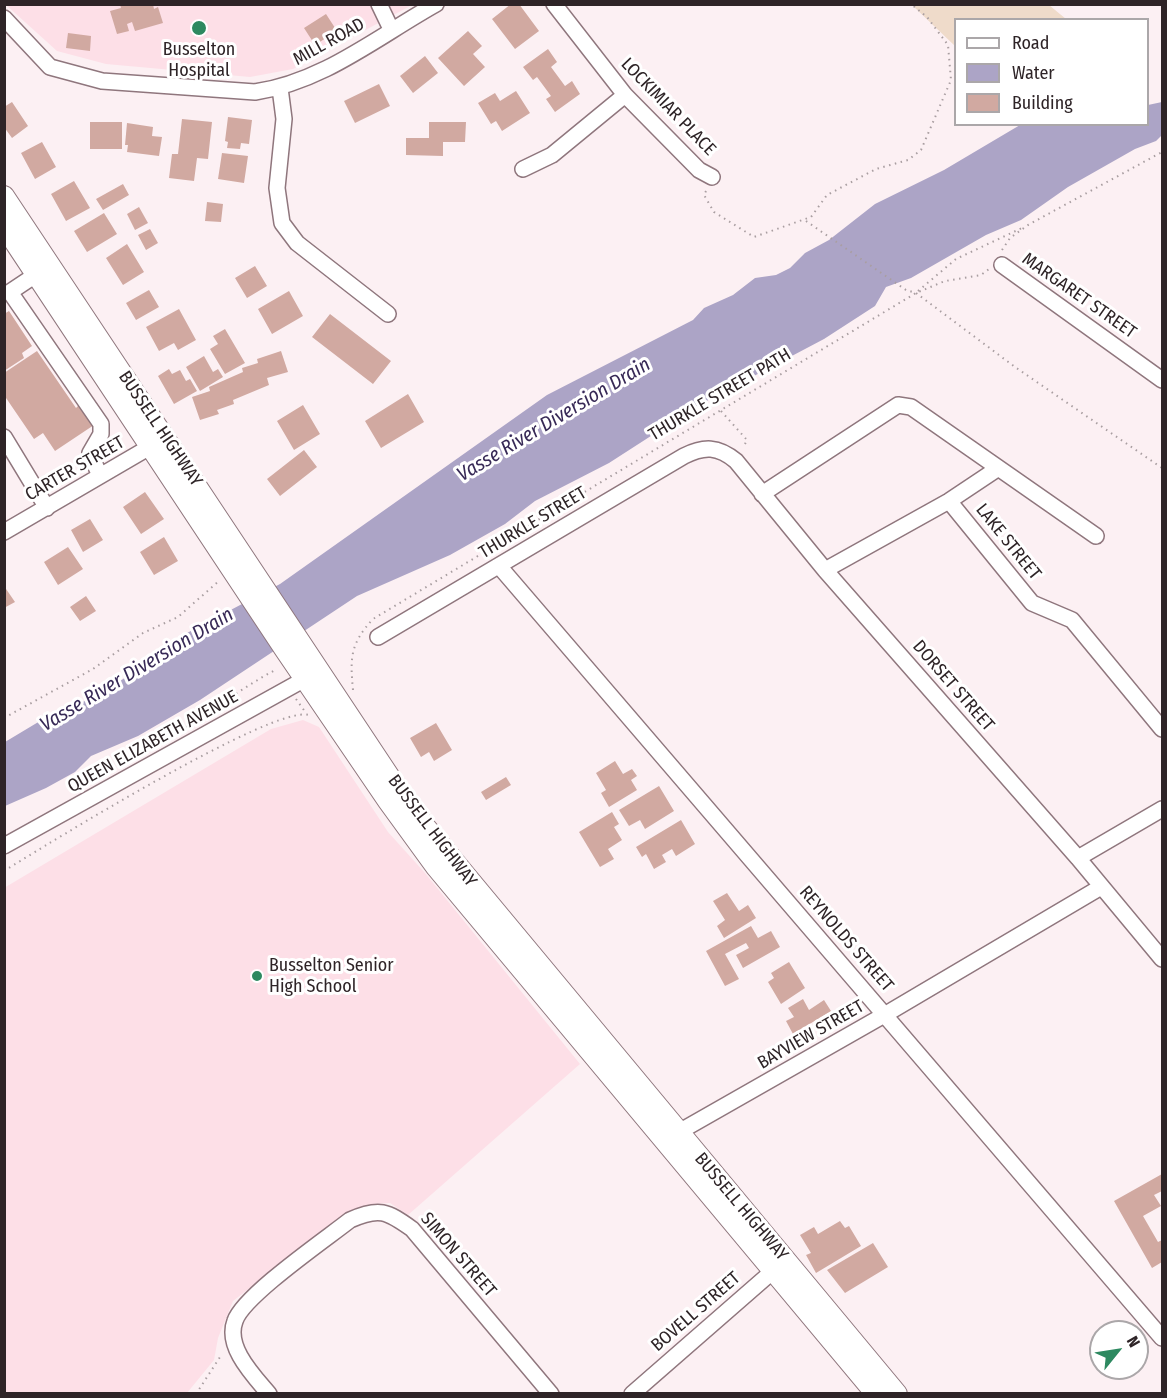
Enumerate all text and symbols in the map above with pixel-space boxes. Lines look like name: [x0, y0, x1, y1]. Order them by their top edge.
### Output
street label: MILL ROAD: [289, 14, 369, 70]
legend: [954, 18, 1149, 126]
marker: Busselton Hospital: [190, 19, 208, 37]
text: Road: [1012, 32, 1049, 54]
place label: Busselton Hospital: [163, 39, 235, 82]
street label: LOCKIMIAR PLACE: [616, 54, 720, 160]
text: Water: [1012, 62, 1055, 84]
text: Building: [1012, 92, 1073, 114]
street label: MARGARET STREET: [1018, 249, 1140, 343]
street label: THURKLE STREET PATH: [645, 344, 795, 446]
water label: Vasse River Diversion Drain: [453, 353, 655, 487]
street label: BUSSELL HIGHWAY: [113, 367, 207, 491]
street label: CARTER STREET: [22, 432, 128, 506]
street label: THURKLE STREET: [475, 482, 591, 564]
street label: LAKE STREET: [971, 500, 1045, 584]
water label: Vasse River Diversion Drain: [36, 603, 238, 737]
street label: DORSET STREET: [908, 636, 998, 736]
street label: QUEEN ELIZABETH AVENUE: [64, 686, 242, 798]
street label: BUSSELL HIGHWAY: [383, 771, 481, 891]
street label: REYNOLDS STREET: [794, 882, 898, 996]
place label: Busselton Senior High School: [269, 955, 393, 998]
marker: Busselton Senior High School: [250, 969, 264, 983]
street label: BAYVIEW STREET: [754, 996, 868, 1074]
street label: BUSSELL HIGHWAY: [690, 1149, 792, 1265]
street label: SIMON STREET: [416, 1208, 500, 1302]
street label: BOVELL STREET: [647, 1268, 745, 1356]
north arrow: [1089, 1320, 1149, 1380]
text: N: [1123, 1333, 1144, 1351]

